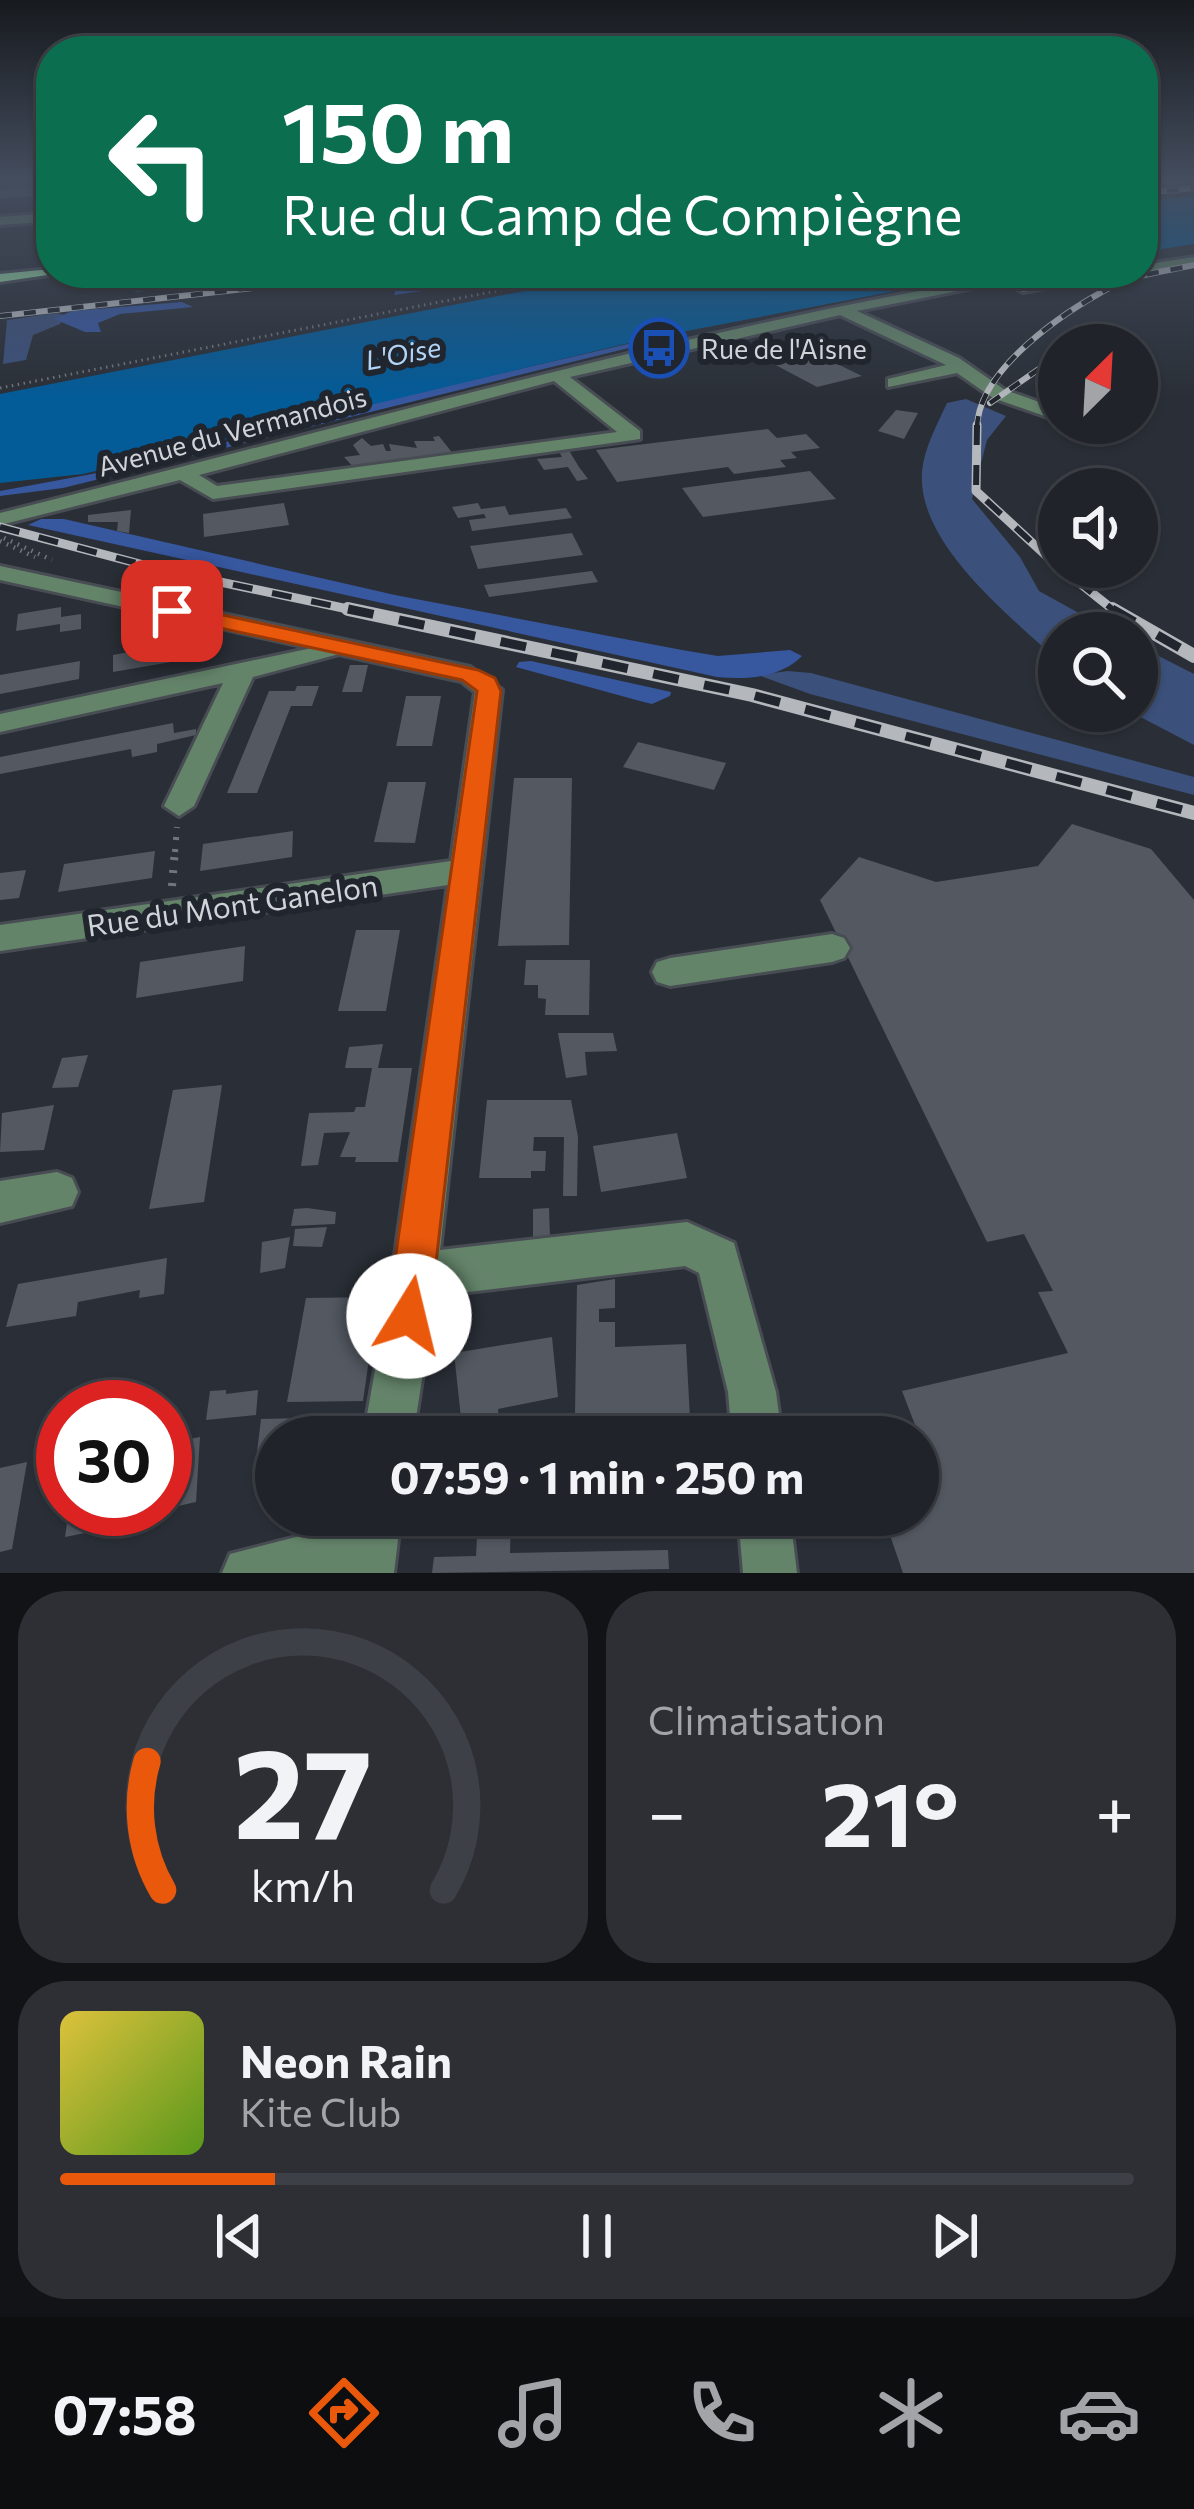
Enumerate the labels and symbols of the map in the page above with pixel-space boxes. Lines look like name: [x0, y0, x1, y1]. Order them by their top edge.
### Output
bus stop icon: Rue de l'Aisne: [628, 317, 690, 379]
north arrow: [1038, 324, 1158, 444]
water label: L'Oise: [362, 330, 444, 376]
place label: Rue de l'Aisne: [701, 332, 867, 365]
street label: Avenue du Vermandois: [94, 379, 370, 483]
pin: [121, 560, 223, 662]
street label: Rue du Mont Ganelon: [84, 865, 380, 943]
position arrow: [346, 1253, 472, 1379]
speed limit sign: 30: [36, 1380, 192, 1536]

